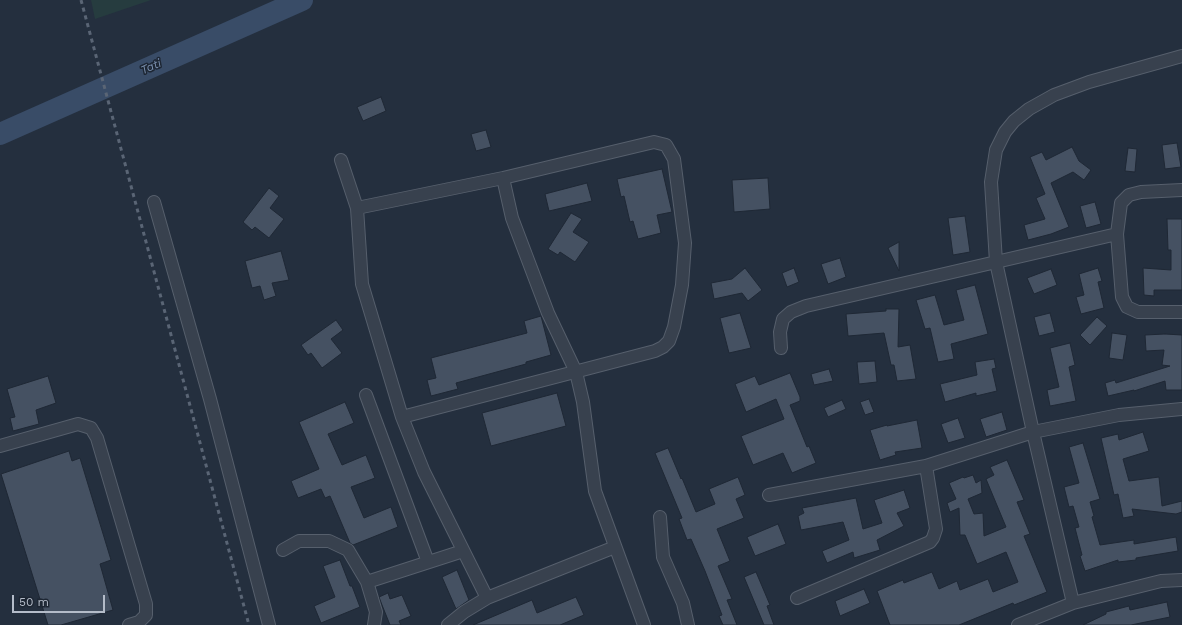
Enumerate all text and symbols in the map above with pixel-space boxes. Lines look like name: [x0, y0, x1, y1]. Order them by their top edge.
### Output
water label: Tati: [138, 56, 164, 78]
scale bar: [14, 587, 107, 613]
text: 50 m: [19, 595, 49, 609]

